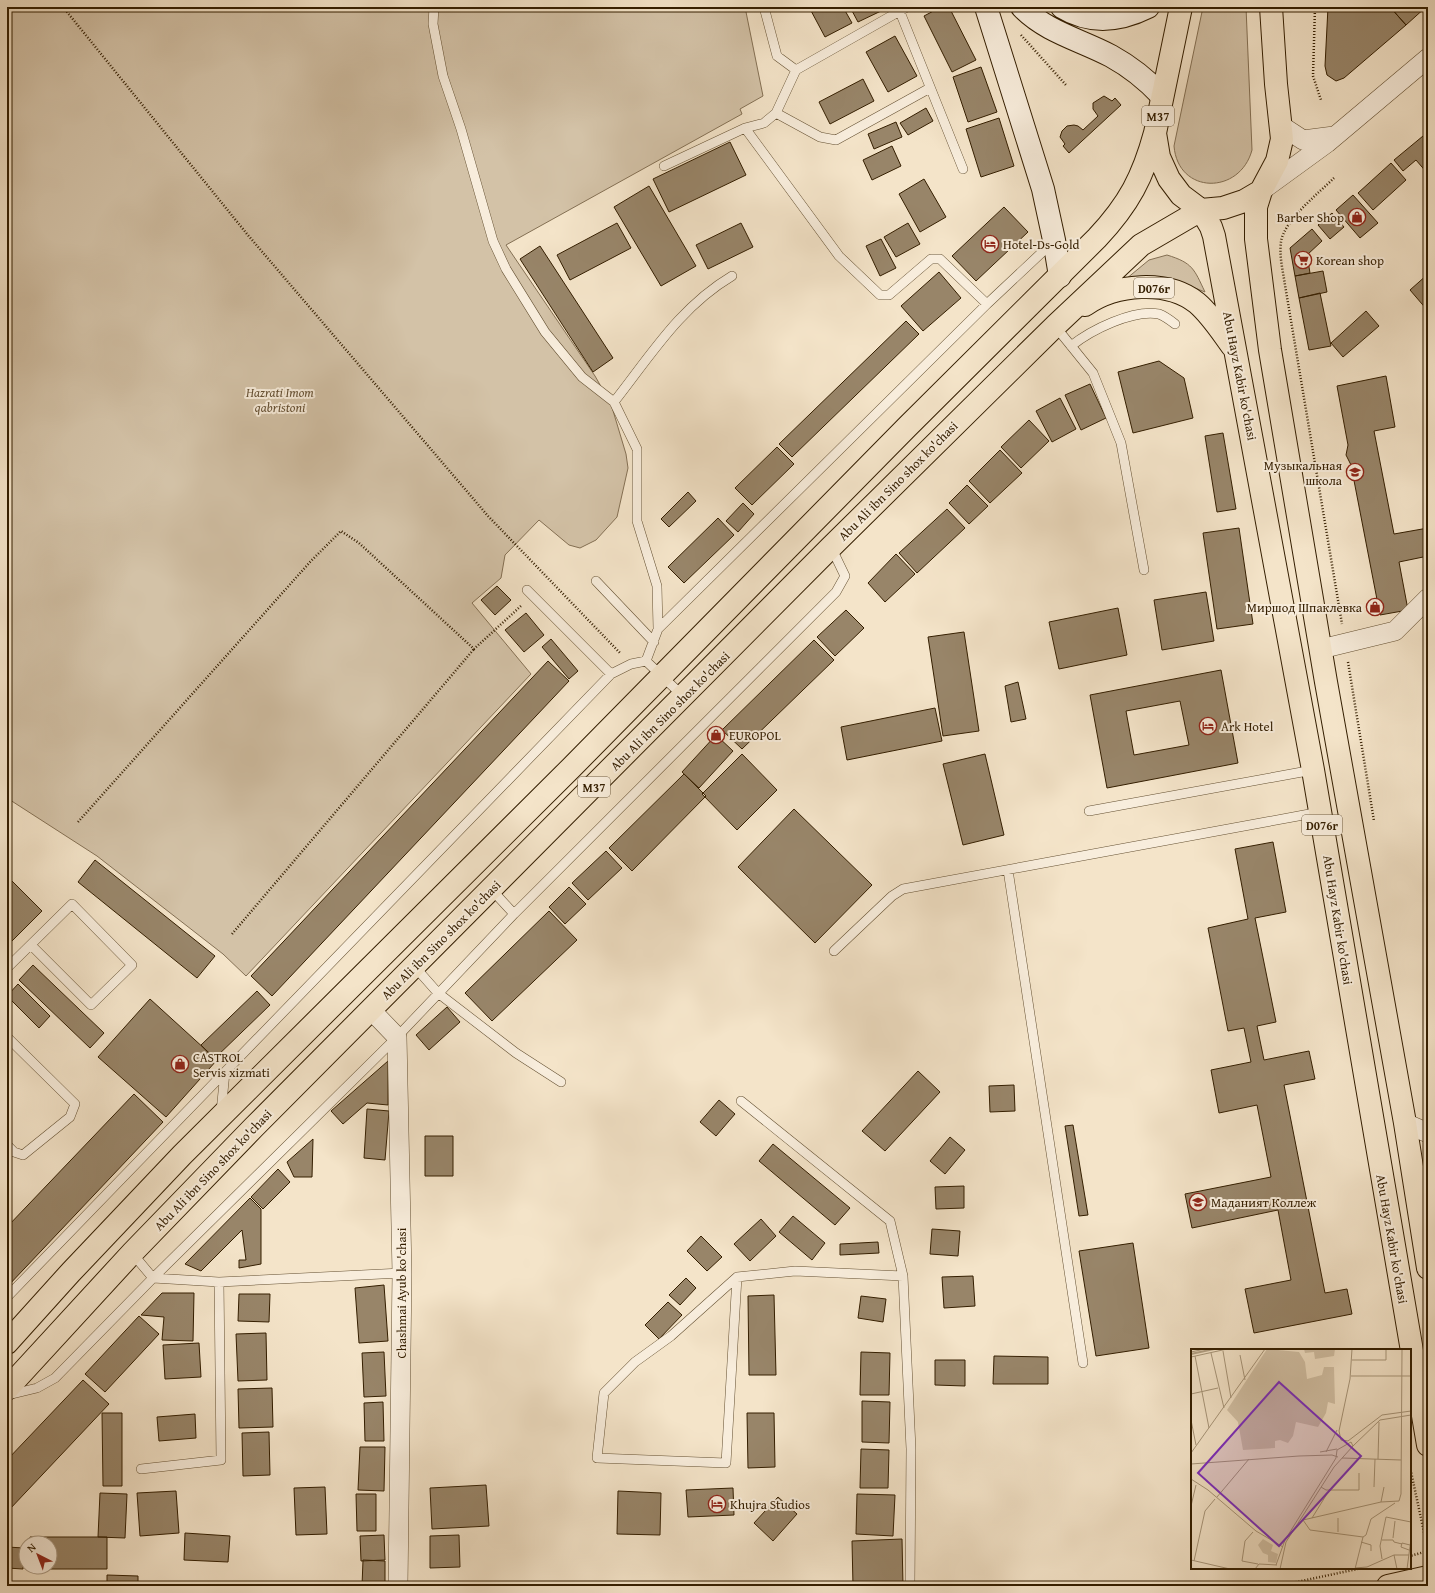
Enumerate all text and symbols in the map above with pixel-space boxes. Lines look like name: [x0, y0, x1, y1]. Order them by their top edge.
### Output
road number: M37: [1142, 106, 1174, 126]
shop icon: Barber Shop: [1347, 207, 1367, 227]
place label: Barber Shop: [1277, 208, 1344, 227]
hotel icon: Hotel-Ds-Gold: [980, 234, 1000, 254]
place label: Hotel-Ds-Gold: [1003, 235, 1080, 254]
supermarket icon: Korean shop: [1293, 250, 1313, 270]
place label: Korean shop: [1316, 251, 1384, 270]
road number: D076r: [1134, 278, 1174, 298]
street label: Abu Hayz Kabir ko'chasi: [1218, 310, 1262, 442]
park label: Hazrati Imom qabristoni: [245, 383, 314, 417]
street label: Abu Ali ibn Sino shox ko'chasi: [834, 417, 962, 545]
place label: Музыкальная школа: [1264, 456, 1343, 490]
school or university icon: Музыкальная школа: [1345, 462, 1365, 482]
shop icon: Миршод Шпаклевка: [1365, 597, 1385, 617]
place label: Миршод Шпаклевка: [1247, 598, 1363, 617]
street label: Abu Ali ibn Sino shox ko'chasi: [606, 647, 734, 775]
hotel icon: Ark Hotel: [1198, 716, 1218, 736]
place label: Ark Hotel: [1221, 717, 1274, 736]
shop icon: EUROPOL: [706, 725, 726, 745]
place label: EUROPOL: [729, 726, 781, 745]
road number: M37: [578, 777, 610, 797]
road number: D076r: [1302, 815, 1342, 835]
street label: Abu Hayz Kabir ko'chasi: [1318, 854, 1358, 986]
street label: Abu Ali ibn Sino shox ko'chasi: [377, 876, 505, 1004]
place label: CASTROL Servis xizmati: [193, 1048, 270, 1082]
shop icon: CASTROL Servis xizmati: [170, 1054, 190, 1074]
street label: Abu Ali ibn Sino shox ko'chasi: [150, 1105, 276, 1235]
street label: Abu Hayz Kabir ko'chasi: [1371, 1173, 1413, 1305]
school or university icon: Маданият Коллеж: [1188, 1192, 1208, 1212]
place label: Маданият Коллеж: [1211, 1193, 1317, 1212]
street label: Chashmai Ayub ko'chasi: [392, 1227, 411, 1358]
inset map: [1191, 1349, 1411, 1569]
hotel icon: Khujra Studios: [707, 1494, 727, 1514]
place label: Khujra Studios: [730, 1495, 810, 1514]
north arrow: [18, 1535, 58, 1575]
text: N: [23, 1539, 40, 1556]

